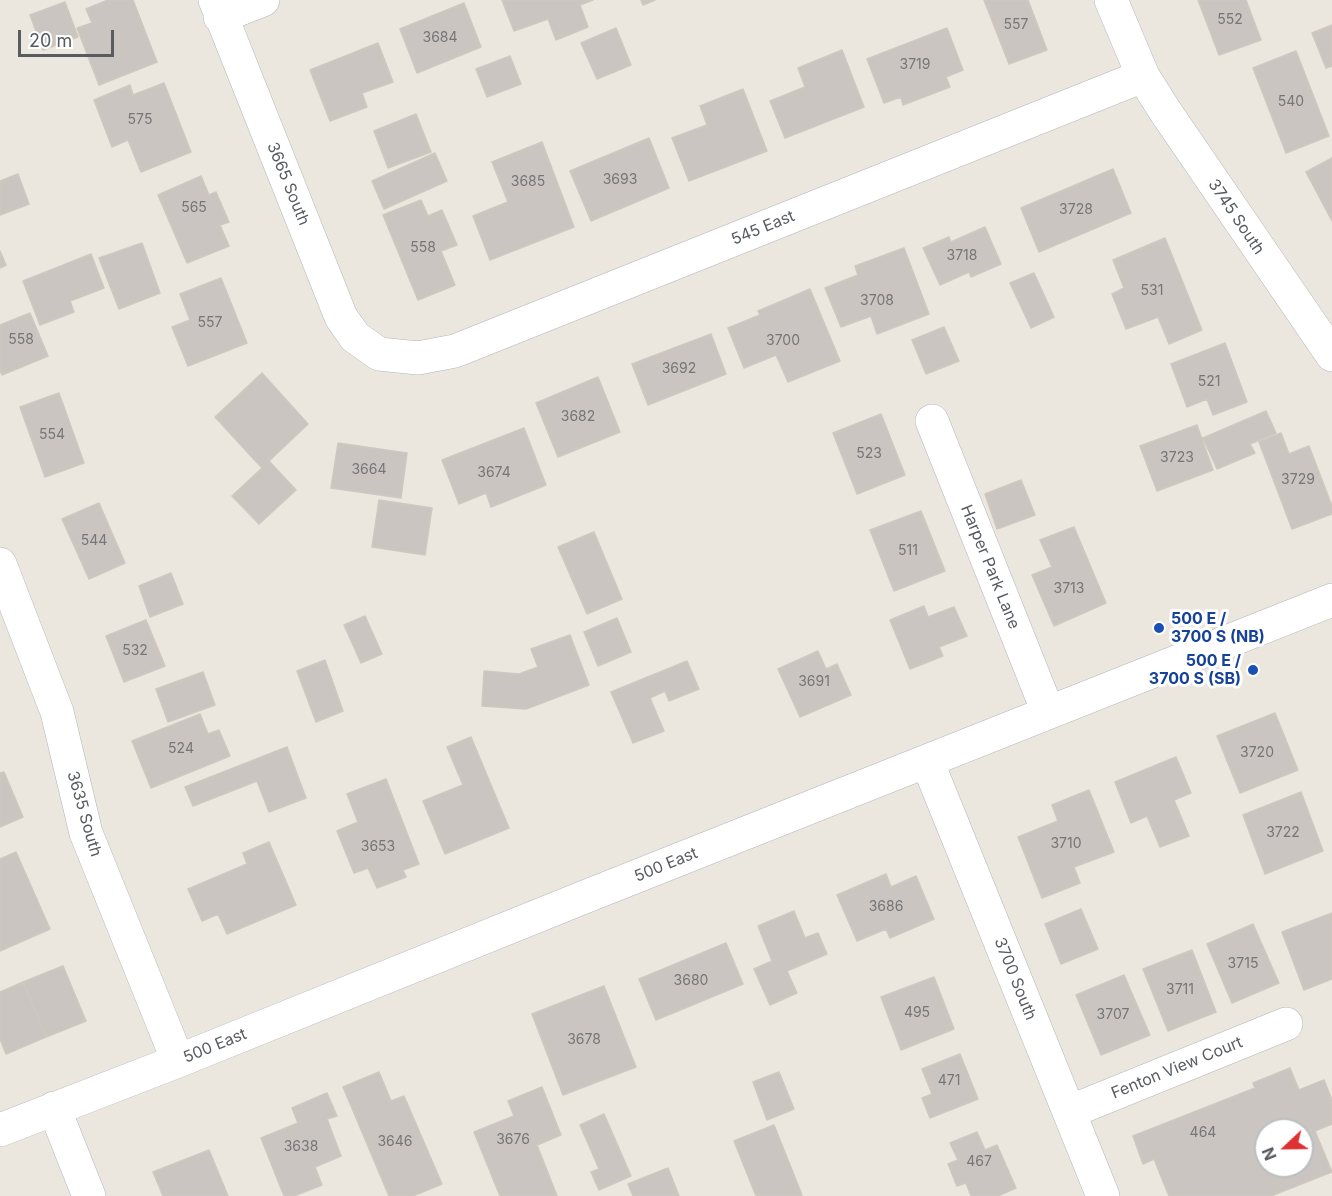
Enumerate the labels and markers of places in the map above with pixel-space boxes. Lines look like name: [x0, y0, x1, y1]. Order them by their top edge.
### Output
place label: 500 E / 3700 S (NB): [1171, 609, 1265, 647]
marker: 500 E / 3700 S (NB): [1152, 621, 1166, 635]
place label: 500 E / 3700 S (SB): [1149, 651, 1241, 689]
marker: 500 E / 3700 S (SB): [1246, 663, 1260, 677]

